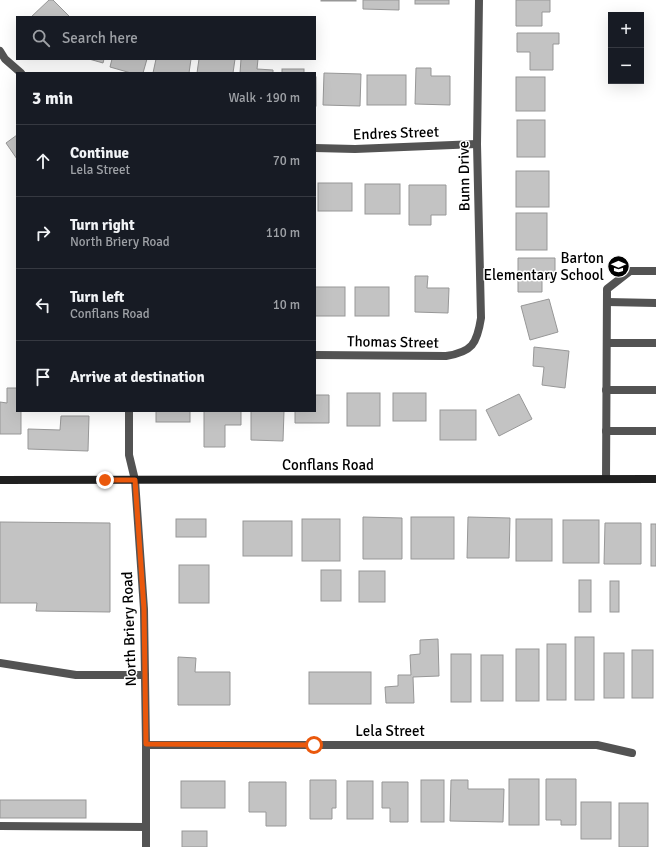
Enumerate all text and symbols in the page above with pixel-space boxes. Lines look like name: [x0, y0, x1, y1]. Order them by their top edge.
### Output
map controls: [608, 12, 644, 84]
button: +: [608, 12, 644, 48]
search box: [16, 16, 316, 60]
icon: search: [30, 27, 52, 49]
text: Search here: [62, 29, 138, 47]
button: −: [608, 48, 644, 84]
text: 3 min: [32, 88, 73, 109]
text: Walk · 190 m: [229, 90, 300, 106]
street label: Endres Street: [353, 122, 439, 144]
street label: Bunn Drive: [454, 141, 474, 211]
text: Continue: [70, 144, 129, 162]
icon: ahead: [32, 150, 54, 172]
text: 70 m: [273, 153, 300, 169]
text: Lela Street: [70, 162, 130, 178]
text: Turn right: [70, 216, 135, 234]
icon: right: [32, 222, 54, 244]
text: 110 m: [266, 225, 300, 241]
text: North Briery Road: [70, 234, 170, 250]
place label: Barton Elementary School: [483, 249, 604, 284]
school or university icon: Barton Elementary School: [606, 254, 632, 280]
text: Turn left: [70, 288, 124, 306]
icon: left: [32, 294, 54, 316]
text: 10 m: [273, 297, 300, 313]
text: Conflans Road: [70, 306, 150, 322]
street label: Thomas Street: [347, 332, 439, 352]
icon: arrive: [32, 366, 54, 388]
text: Arrive at destination: [70, 368, 205, 386]
street label: Conflans Road: [282, 456, 374, 474]
route end: [96, 471, 114, 489]
street label: North Briery Road: [118, 571, 140, 687]
street label: Lela Street: [355, 722, 425, 740]
route start: [305, 736, 323, 754]

